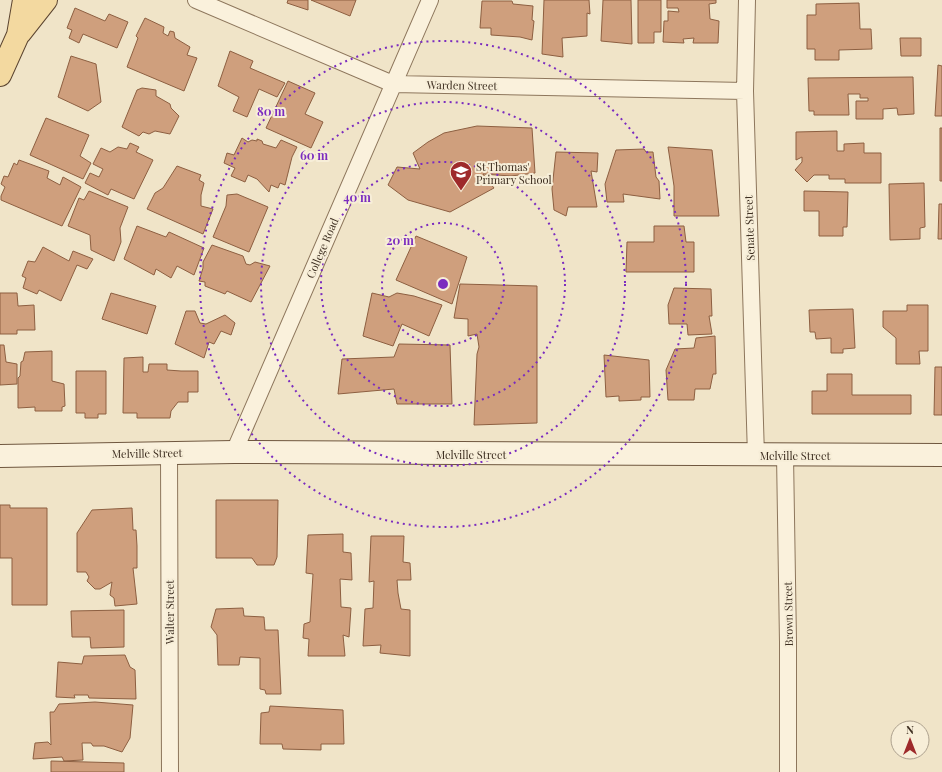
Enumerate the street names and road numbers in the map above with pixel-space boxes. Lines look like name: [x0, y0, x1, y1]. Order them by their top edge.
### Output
street label: Warden Street: [426, 77, 497, 93]
street label: Senate Street: [740, 195, 758, 261]
street label: College Road: [303, 215, 342, 281]
street label: Melville Street: [112, 445, 183, 461]
street label: Melville Street: [436, 447, 506, 462]
street label: Melville Street: [760, 448, 830, 463]
street label: Walter Street: [162, 580, 177, 645]
street label: Brown Street: [780, 581, 796, 647]

